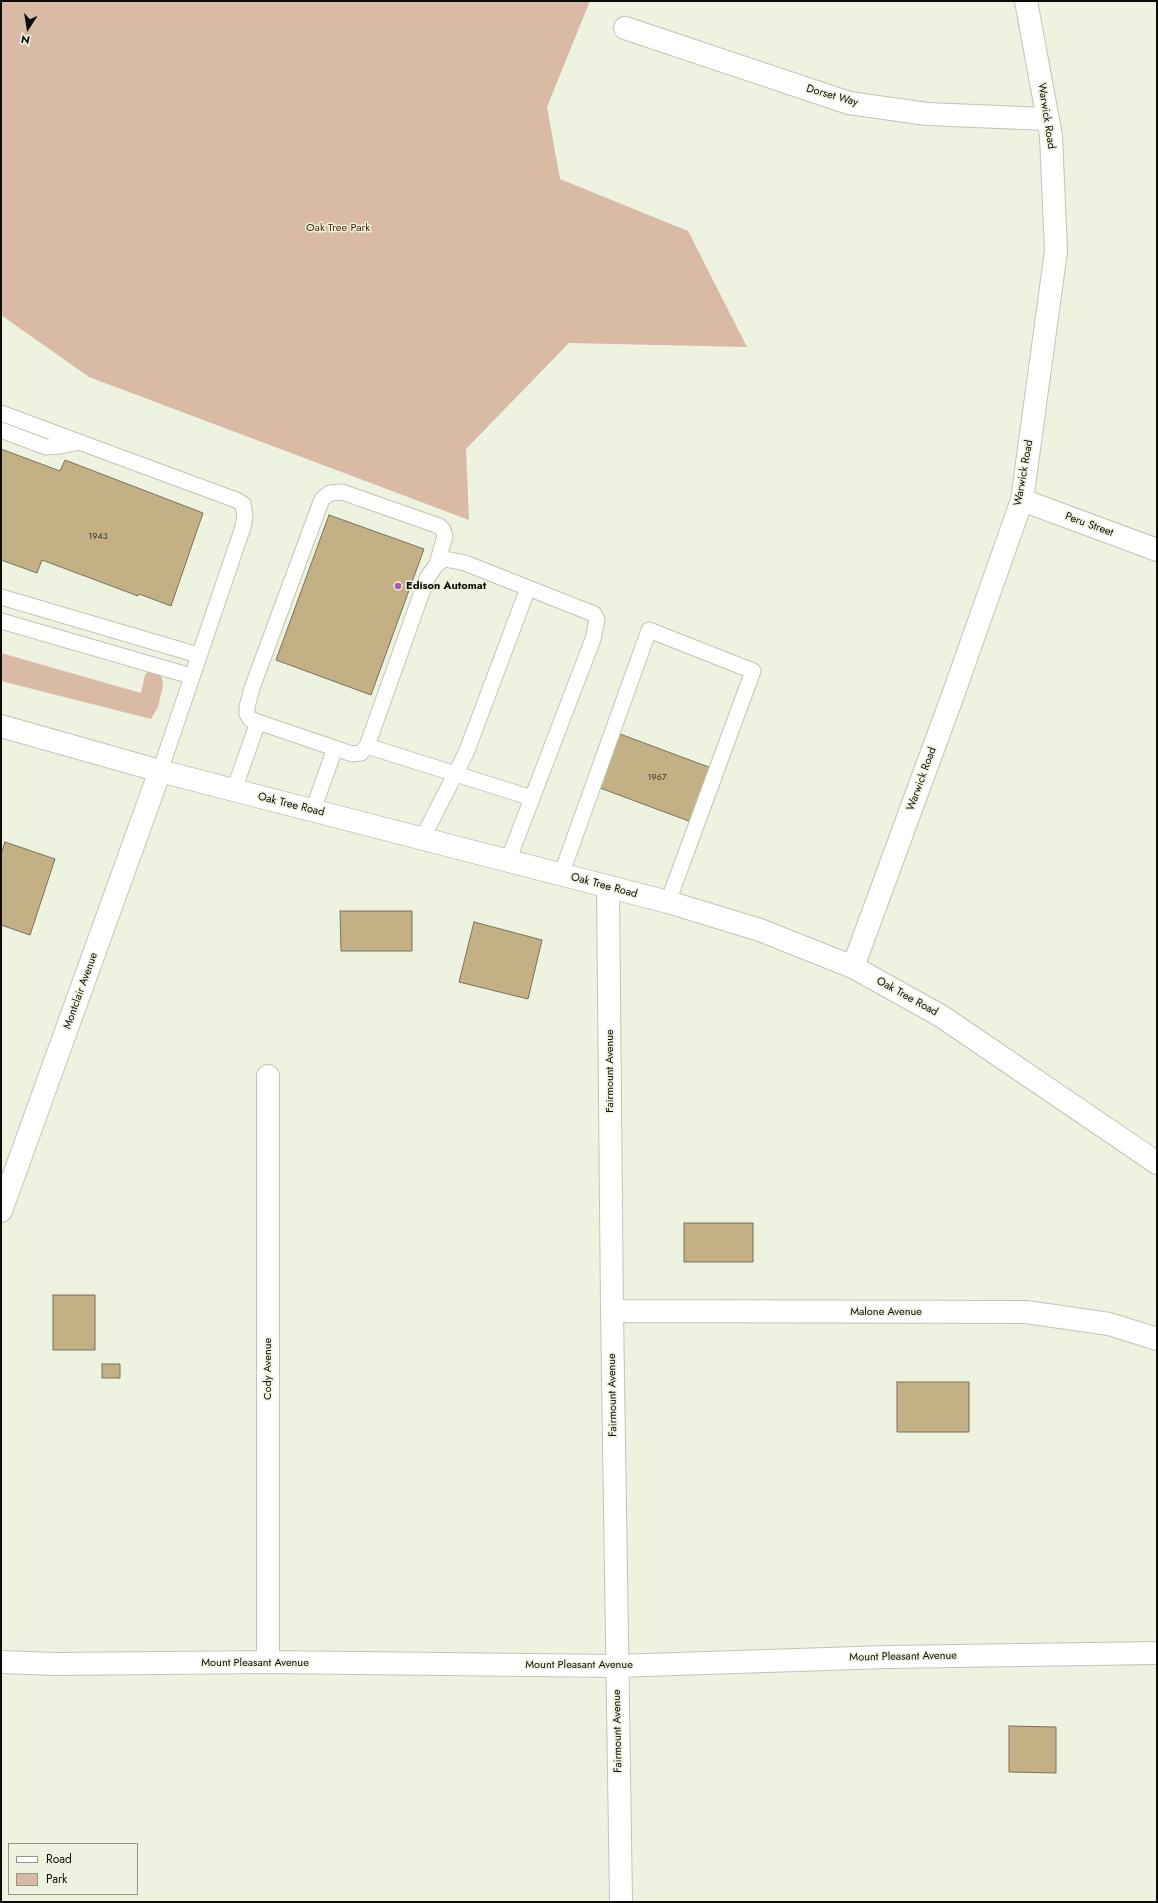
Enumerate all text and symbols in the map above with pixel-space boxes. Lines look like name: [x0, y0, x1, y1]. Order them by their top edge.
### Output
north arrow: [8, 8, 48, 48]
text: N: [20, 31, 31, 48]
street label: Dorset Way: [805, 82, 859, 110]
street label: Warwick Road: [1034, 82, 1058, 150]
park label: Oak Tree Park: [306, 221, 370, 235]
street label: Warwick Road: [1012, 439, 1036, 507]
street label: Peru Street: [1063, 510, 1115, 540]
house number: 1943: [88, 532, 108, 542]
place label: Edison Automat: [406, 579, 486, 593]
marker: Edison Automat: [393, 581, 403, 591]
street label: Warwick Road: [904, 745, 940, 813]
house number: 1967: [647, 773, 667, 783]
street label: Oak Tree Road: [256, 790, 326, 820]
street label: Oak Tree Road: [569, 871, 639, 901]
street label: Montclair Avenue: [61, 951, 101, 1031]
street label: Oak Tree Road: [874, 975, 940, 1019]
street label: Fairmount Avenue: [603, 1029, 617, 1113]
street label: Malone Avenue: [850, 1305, 922, 1319]
street label: Cody Avenue: [261, 1338, 275, 1400]
street label: Fairmount Avenue: [606, 1353, 620, 1437]
street label: Mount Pleasant Avenue: [849, 1649, 957, 1665]
street label: Mount Pleasant Avenue: [201, 1656, 309, 1670]
street label: Mount Pleasant Avenue: [525, 1658, 633, 1672]
street label: Fairmount Avenue: [611, 1689, 625, 1773]
legend: [8, 1843, 138, 1895]
text: Road: [46, 1850, 72, 1868]
text: Park: [46, 1870, 67, 1888]

